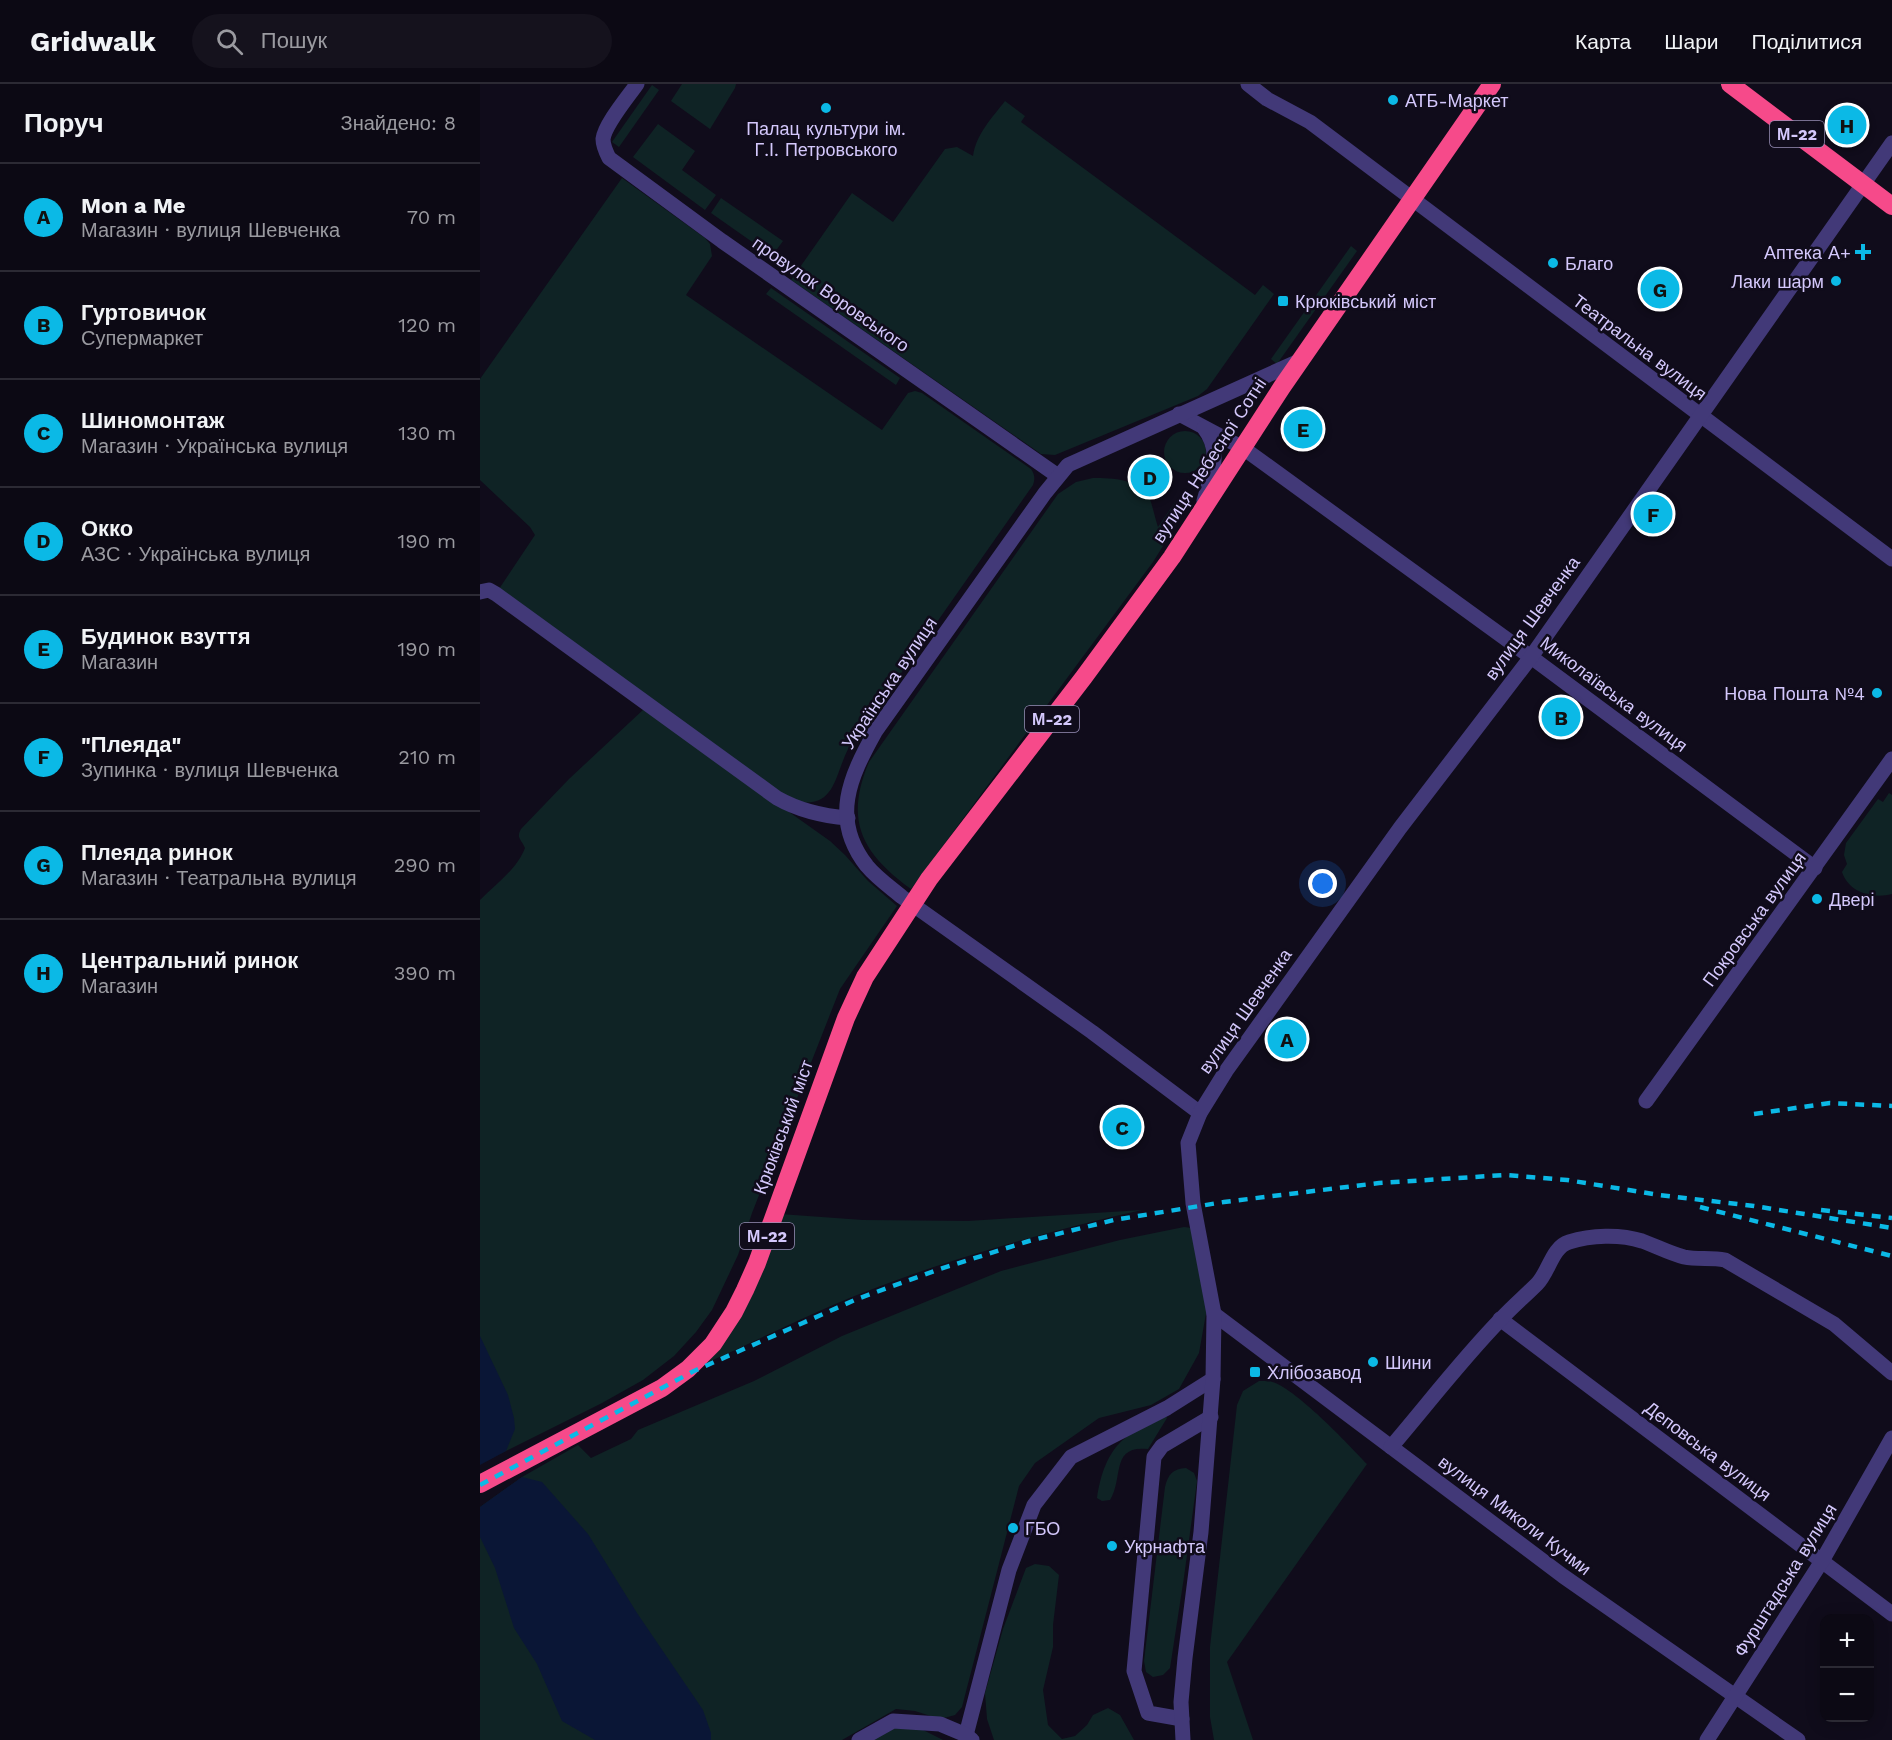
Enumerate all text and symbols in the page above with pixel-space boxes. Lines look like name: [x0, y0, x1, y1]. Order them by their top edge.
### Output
search box: [192, 14, 612, 68]
text: Gridwalk: [30, 25, 156, 58]
icon: search: [213, 25, 246, 58]
text: Пошук: [261, 28, 327, 53]
text: Карта: [1575, 29, 1631, 54]
text: Шари: [1664, 29, 1719, 54]
text: Поділитися: [1752, 29, 1862, 54]
place label: АТБ-Маркет: [1405, 90, 1509, 111]
marker: АТБ-Маркет: [1386, 93, 1400, 107]
marker: Палац культури ім. Г.І. Петровського: [819, 101, 833, 115]
pin: H: [1828, 102, 1866, 147]
text: Поруч: [24, 108, 104, 138]
text: Знайдено: 8: [341, 111, 456, 135]
place label: Палац культури ім. Г.І. Петровського: [746, 118, 906, 160]
road number: М-22: [1770, 121, 1824, 147]
text: Mon a Me: [81, 193, 186, 218]
text: A: [37, 205, 50, 229]
text: 70 m: [407, 205, 456, 229]
text: Магазин · вулиця Шевченка: [81, 218, 340, 242]
street label: провулок Воровського: [749, 232, 913, 356]
place label: Аптека А+: [1764, 242, 1851, 263]
marker: Аптека А+: [1856, 245, 1870, 259]
place label: Благо: [1565, 253, 1613, 274]
marker: Благо: [1546, 256, 1560, 270]
pin: G: [1640, 266, 1680, 312]
place label: Лаки шарм: [1731, 271, 1824, 292]
marker: Лаки шарм: [1829, 274, 1843, 288]
street label: Театральна вулиця: [1569, 290, 1711, 404]
place label: Крюківський міст: [1295, 291, 1436, 312]
marker: Крюківський міст: [1276, 294, 1290, 308]
text: Гуртовичок: [81, 300, 206, 325]
text: B: [37, 313, 50, 337]
text: 120 m: [398, 313, 456, 337]
text: Супермаркет: [81, 326, 203, 350]
street label: вулиця Небесної Сотні: [1148, 374, 1270, 546]
pin: E: [1284, 406, 1322, 452]
text: Шиномонтаж: [81, 408, 224, 433]
text: C: [37, 421, 50, 445]
text: 130 m: [398, 421, 456, 445]
text: Магазин · Українська вулиця: [81, 434, 348, 458]
pin: D: [1130, 454, 1170, 500]
pin: F: [1634, 492, 1672, 536]
text: Окко: [81, 516, 133, 541]
text: D: [36, 529, 51, 553]
text: 190 m: [398, 529, 456, 553]
text: АЗС · Українська вулиця: [81, 542, 310, 566]
street label: вулиця Шевченка: [1480, 551, 1584, 684]
street label: Українська вулиця: [837, 613, 941, 753]
text: Будинок взуття: [81, 624, 251, 649]
street label: Миколаївська вулиця: [1536, 632, 1692, 756]
text: E: [37, 637, 50, 661]
text: 190 m: [398, 637, 456, 661]
text: Магазин: [81, 650, 158, 674]
place label: Нова Пошта №4: [1724, 683, 1865, 704]
marker: Нова Пошта №4: [1870, 686, 1884, 700]
pin: B: [1542, 694, 1580, 740]
road number: М-22: [1025, 706, 1079, 732]
text: "Плеяда": [81, 732, 181, 757]
text: F: [37, 745, 50, 769]
text: 210 m: [398, 745, 456, 769]
text: Зупинка · вулиця Шевченка: [81, 758, 338, 782]
text: Плеяда ринок: [81, 840, 233, 865]
street label: Покровська вулиця: [1698, 848, 1810, 990]
text: G: [36, 853, 51, 877]
text: 290 m: [394, 853, 456, 877]
text: Магазин · Театральна вулиця: [81, 866, 357, 890]
your location: [1308, 869, 1337, 898]
place label: Двері: [1829, 889, 1875, 910]
marker: Двері: [1810, 892, 1824, 906]
street label: вулиця Шевченка: [1194, 944, 1296, 1077]
text: Центральний ринок: [81, 948, 298, 973]
text: H: [36, 961, 51, 985]
text: 390 m: [394, 961, 456, 985]
text: Магазин: [81, 974, 158, 998]
pin: A: [1268, 1016, 1306, 1062]
street label: Крюківський міст: [749, 1057, 817, 1197]
pin: C: [1102, 1104, 1142, 1150]
road number: М-22: [740, 1223, 794, 1249]
place label: Шини: [1385, 1352, 1432, 1373]
marker: Шини: [1366, 1355, 1380, 1369]
place label: Хлібозавод: [1267, 1362, 1362, 1383]
marker: Хлібозавод: [1248, 1365, 1262, 1379]
street label: Деповська вулиця: [1641, 1397, 1775, 1505]
street label: вулиця Миколи Кучми: [1435, 1451, 1595, 1579]
street label: Фурштадська вулиця: [1729, 1500, 1841, 1660]
place label: ГБО: [1025, 1518, 1060, 1539]
marker: ГБО: [1006, 1521, 1020, 1535]
place label: Укрнафта: [1124, 1536, 1206, 1557]
marker: Укрнафта: [1105, 1539, 1119, 1553]
map controls: [1820, 1614, 1874, 1722]
button: +: [1820, 1614, 1874, 1668]
button: −: [1820, 1668, 1874, 1722]

